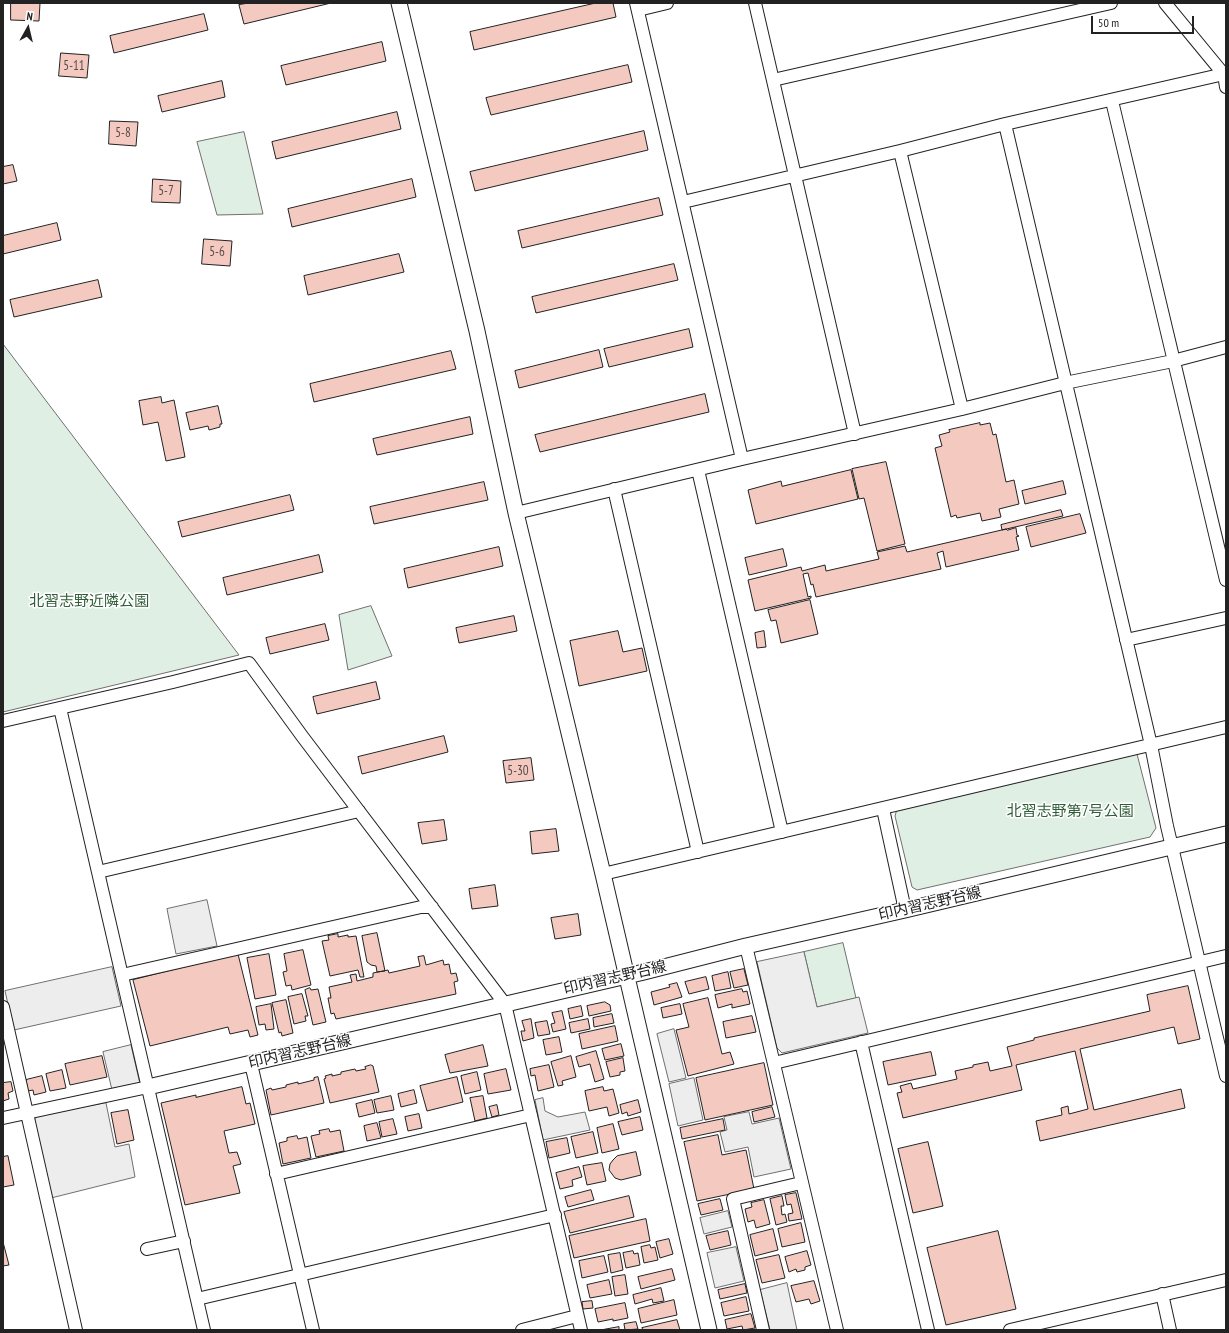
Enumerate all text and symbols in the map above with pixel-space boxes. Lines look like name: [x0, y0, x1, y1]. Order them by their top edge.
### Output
north arrow: [8, 8, 48, 48]
scale bar: [1093, 8, 1196, 34]
text: N: [26, 9, 34, 23]
text: 50 m: [1098, 15, 1119, 30]
house number: 5-11: [63, 58, 85, 74]
house number: 5-8: [115, 125, 131, 141]
house number: 5-7: [158, 183, 174, 199]
house number: 5-6: [209, 244, 225, 260]
park label: 北習志野近隣公園: [29, 593, 149, 611]
house number: 5-30: [507, 763, 529, 779]
park label: 北習志野第7号公園: [1007, 803, 1133, 821]
street label: 印内習志野台線: [877, 883, 983, 925]
street label: 印内習志野台線: [562, 957, 668, 999]
street label: 印内習志野台線: [247, 1031, 353, 1073]

